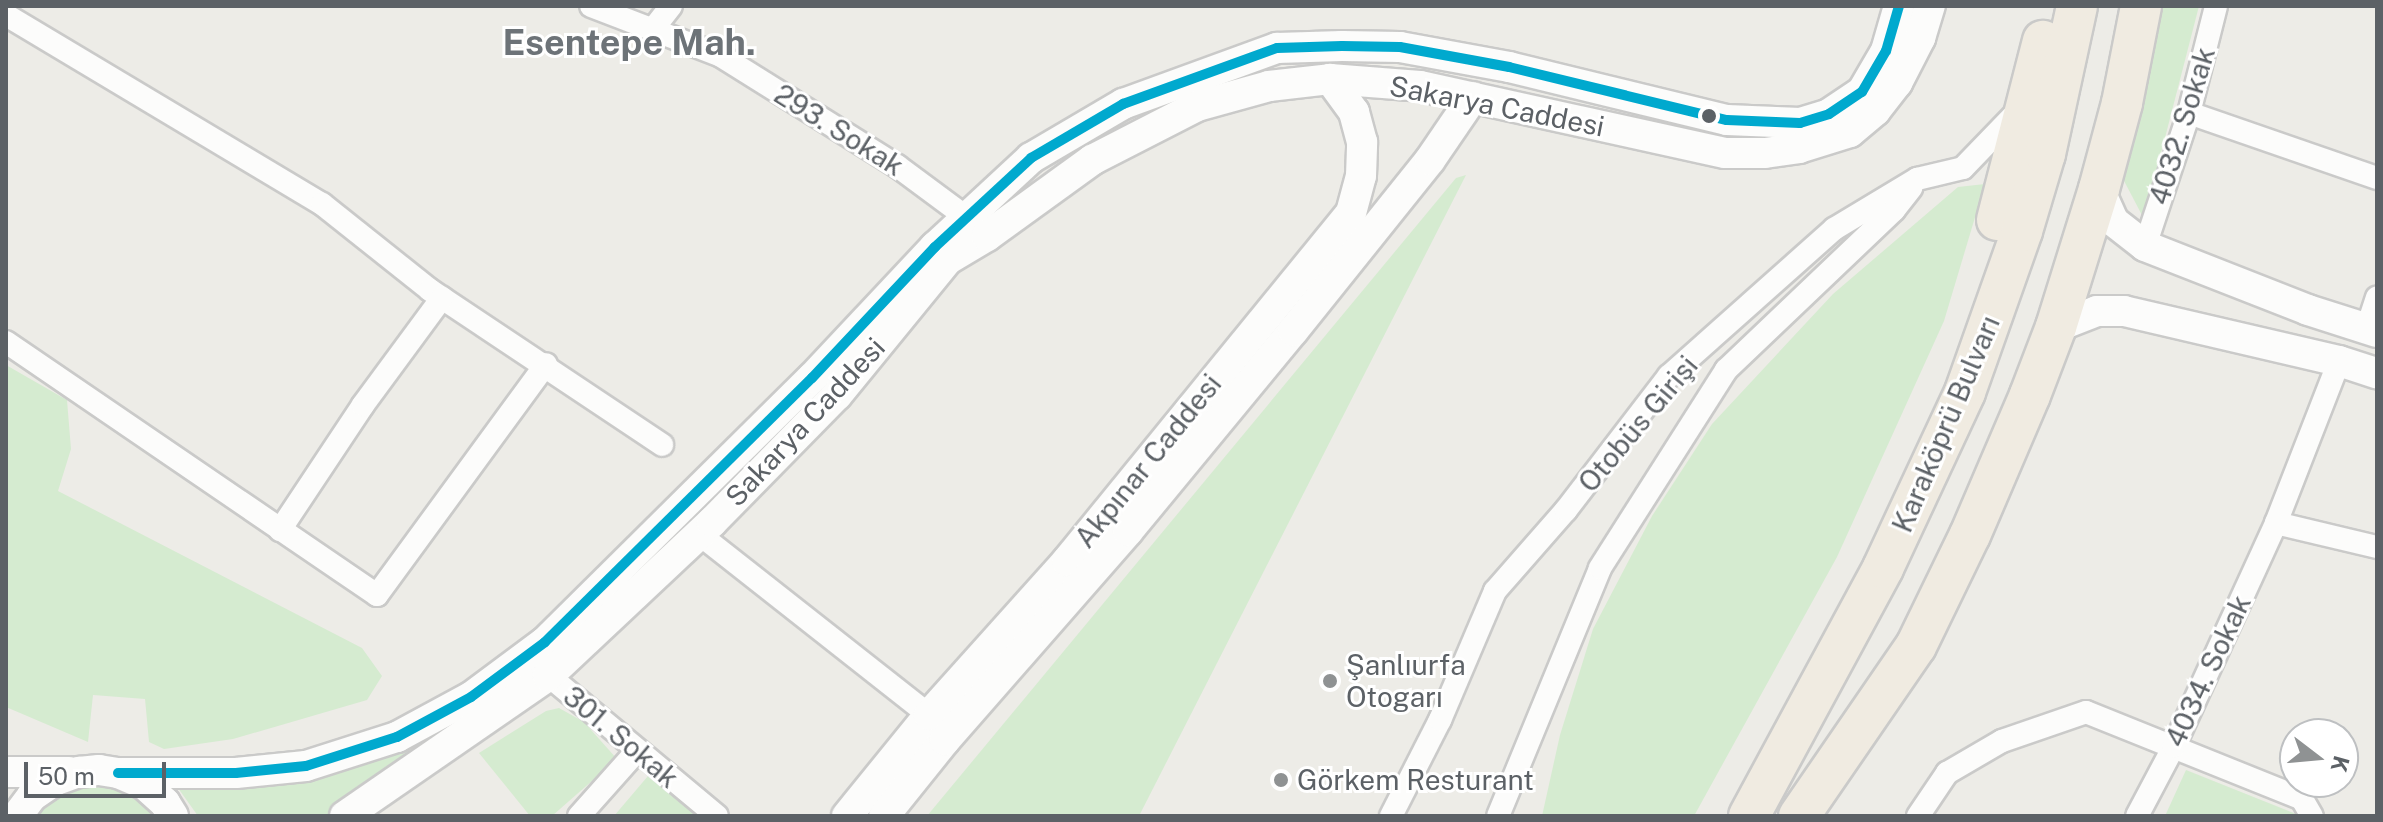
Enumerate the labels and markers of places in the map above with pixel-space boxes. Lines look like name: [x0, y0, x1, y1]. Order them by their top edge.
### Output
unlabelled marker: [1701, 108, 1717, 124]
place label: Şanlıurfa Otogarı: [1346, 648, 1466, 714]
marker: Şanlıurfa Otogarı: [1321, 672, 1339, 690]
place label: Görkem Resturant: [1297, 763, 1534, 797]
marker: Görkem Resturant: [1272, 771, 1290, 789]

